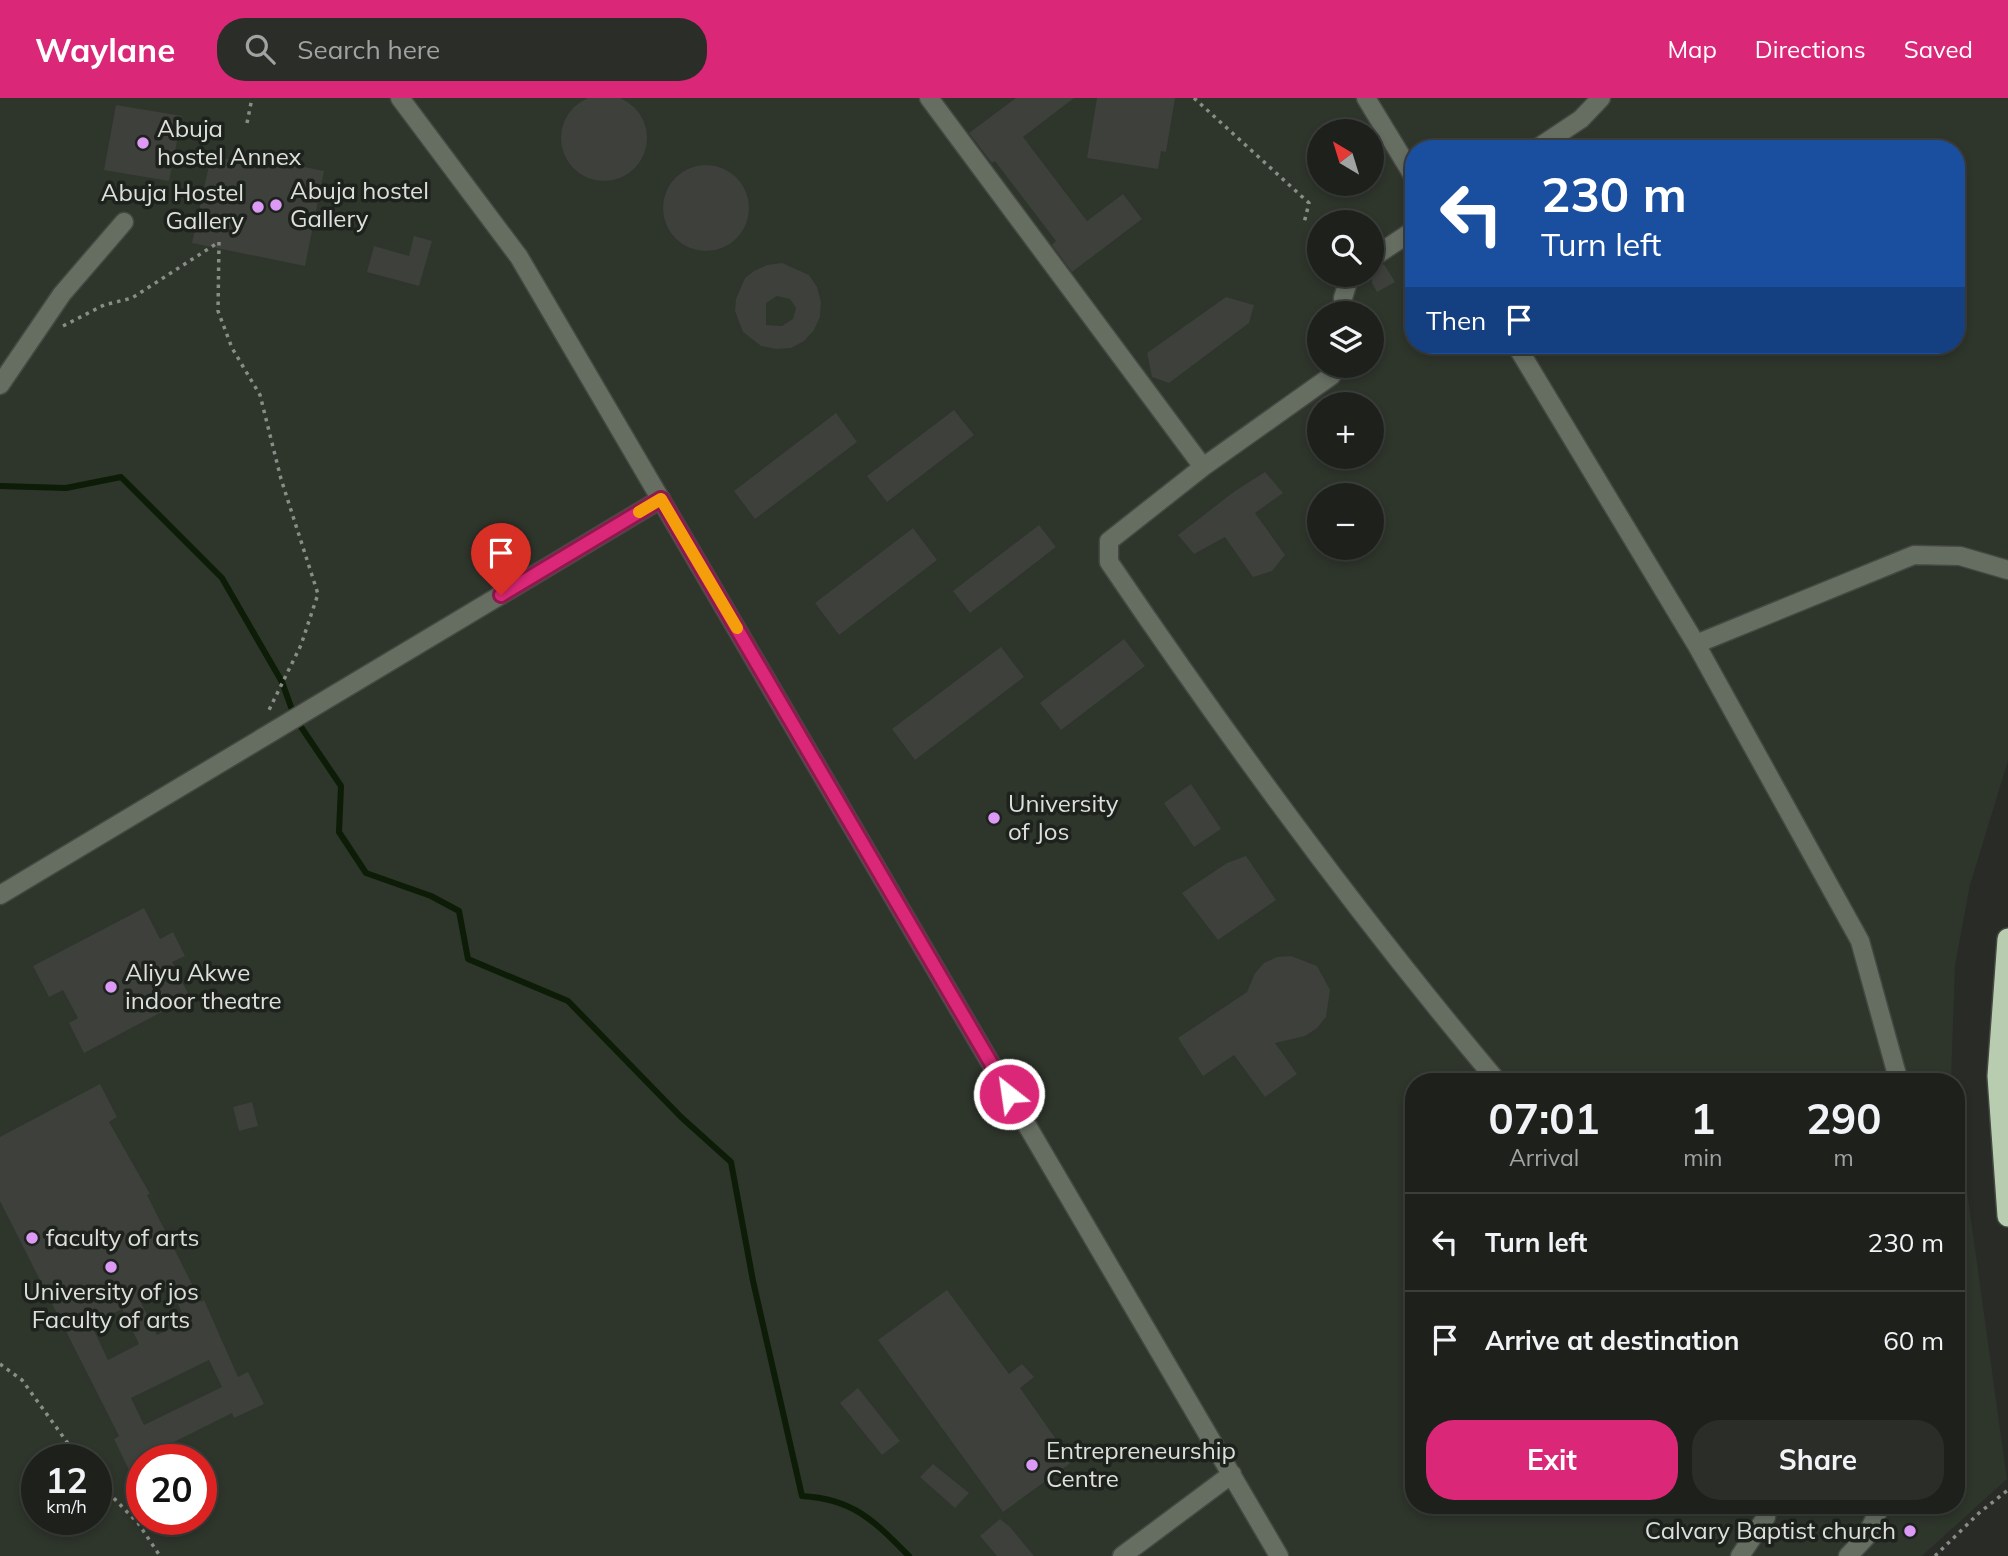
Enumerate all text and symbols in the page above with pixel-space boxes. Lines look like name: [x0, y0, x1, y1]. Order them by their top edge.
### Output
search box: [217, 18, 707, 81]
text: Waylane: [35, 29, 175, 70]
icon: search: [241, 30, 279, 68]
text: Search here: [297, 33, 440, 66]
text: Map: [1667, 34, 1717, 64]
text: Directions: [1755, 34, 1866, 64]
text: Saved: [1904, 34, 1973, 64]
place label: Abuja hostel Annex: [157, 113, 302, 171]
north arrow: [1307, 119, 1384, 196]
map controls: [1307, 119, 1384, 560]
marker: Abuja hostel Annex: [135, 135, 151, 151]
text: 230 m: [1541, 163, 1687, 224]
icon: left: [1426, 168, 1517, 259]
place label: Abuja hostel Gallery: [290, 175, 429, 233]
place label: Abuja Hostel Gallery: [101, 177, 244, 235]
marker: Abuja hostel Gallery: [268, 197, 284, 213]
marker: Abuja Hostel Gallery: [250, 199, 266, 215]
button: search: [1307, 210, 1384, 287]
text: Turn left: [1541, 224, 1661, 264]
button: layers: [1307, 301, 1384, 378]
icon: arrive: [1500, 301, 1538, 339]
text: Then: [1426, 304, 1486, 337]
button: +: [1307, 392, 1384, 469]
button: −: [1307, 483, 1384, 560]
pin: [471, 523, 531, 595]
icon: arrive: [482, 534, 520, 572]
place label: University of Jos: [1008, 788, 1119, 846]
marker: University of Jos: [986, 810, 1002, 826]
place label: Aliyu Akwe indoor theatre: [125, 957, 282, 1015]
marker: Aliyu Akwe indoor theatre: [103, 979, 119, 995]
position arrow: [972, 1057, 1046, 1131]
text: 07:01: [1489, 1092, 1600, 1145]
text: 1: [1690, 1092, 1715, 1145]
text: 290: [1806, 1092, 1881, 1145]
text: Arrival: [1509, 1143, 1579, 1172]
text: min: [1683, 1143, 1722, 1172]
text: m: [1834, 1143, 1854, 1172]
place label: faculty of arts: [46, 1222, 199, 1252]
icon: left: [1426, 1223, 1464, 1261]
text: Turn left: [1485, 1226, 1587, 1259]
text: 230 m: [1868, 1226, 1944, 1259]
marker: faculty of arts: [24, 1230, 40, 1246]
marker: University of jos Faculty of arts: [103, 1259, 119, 1275]
place label: University of jos Faculty of arts: [23, 1276, 199, 1334]
icon: arrive: [1426, 1321, 1464, 1359]
text: Arrive at destination: [1485, 1324, 1740, 1357]
text: 60 m: [1883, 1324, 1944, 1357]
button: Exit: [1426, 1420, 1678, 1500]
button: Share: [1692, 1420, 1944, 1500]
place label: Entrepreneurship Centre: [1046, 1435, 1236, 1493]
speed limit sign: 20: [126, 1444, 217, 1535]
marker: Entrepreneurship Centre: [1024, 1457, 1040, 1473]
text: 12: [45, 1458, 88, 1502]
text: km/h: [46, 1495, 87, 1518]
place label: Calvary Baptist church: [1645, 1515, 1896, 1545]
marker: Calvary Baptist church: [1902, 1523, 1918, 1539]

